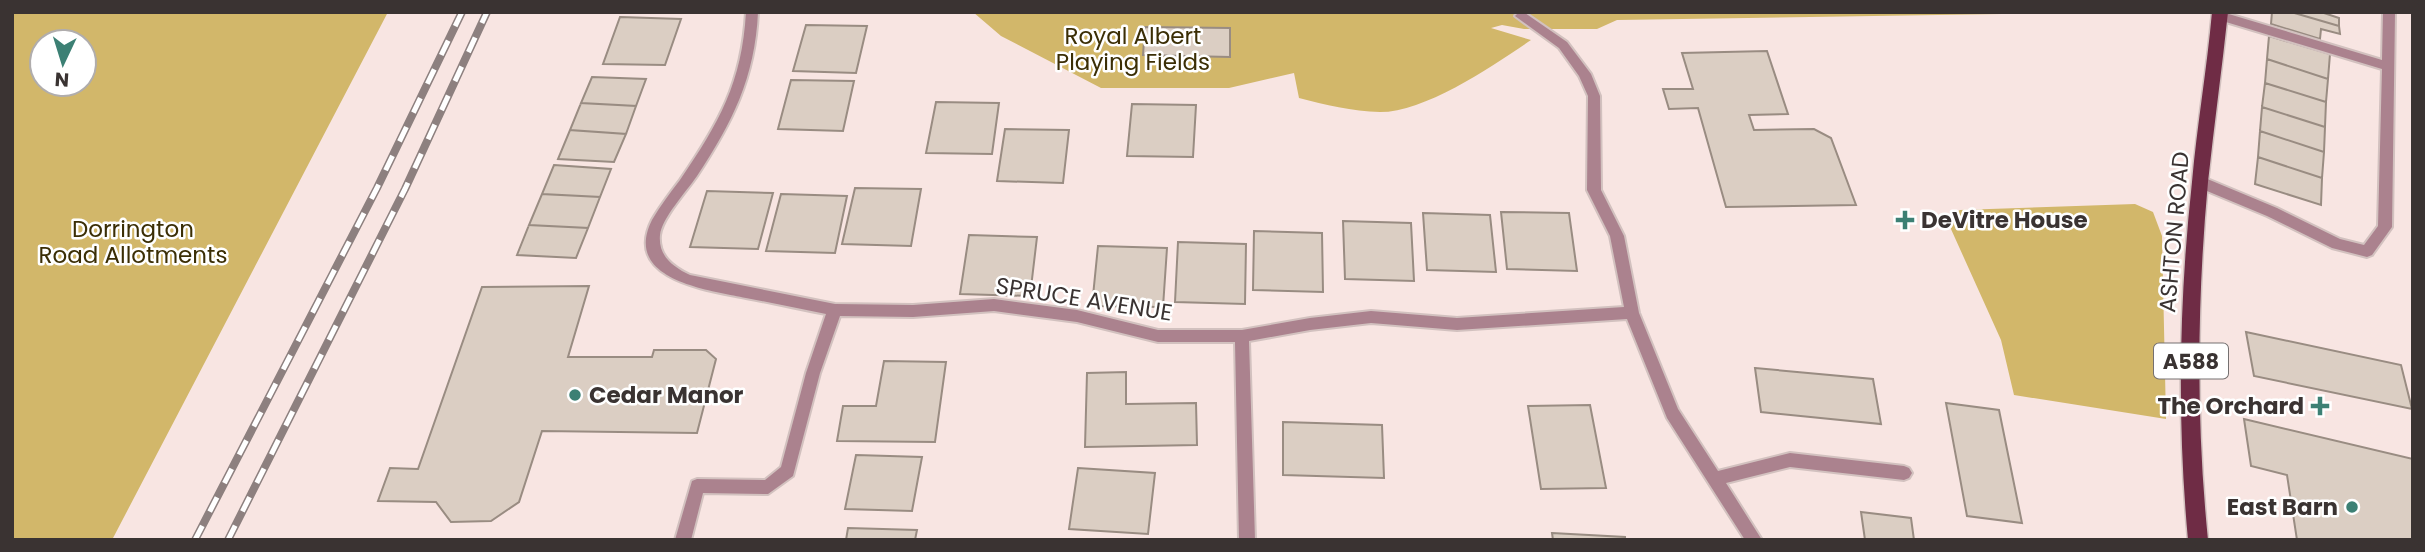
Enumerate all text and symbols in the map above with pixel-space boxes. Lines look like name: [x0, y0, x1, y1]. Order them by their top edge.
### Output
park label: Royal Albert Playing Fields: [1056, 20, 1210, 78]
north arrow: [28, 28, 98, 98]
text: N: [54, 65, 70, 93]
street label: ASHTON ROAD: [2151, 150, 2197, 314]
place label: DeVitre House: [1921, 204, 2088, 236]
marker: DeVitre House: [1895, 210, 1915, 230]
park label: Dorrington Road Allotments: [39, 213, 227, 271]
street label: SPRUCE AVENUE: [993, 269, 1175, 329]
road number: A588: [2154, 344, 2228, 378]
place label: Cedar Manor: [589, 379, 744, 411]
marker: Cedar Manor: [567, 387, 583, 403]
place label: The Orchard: [2157, 390, 2304, 422]
marker: The Orchard: [2310, 396, 2330, 416]
place label: East Barn: [2227, 491, 2338, 523]
marker: East Barn: [2344, 499, 2360, 515]

